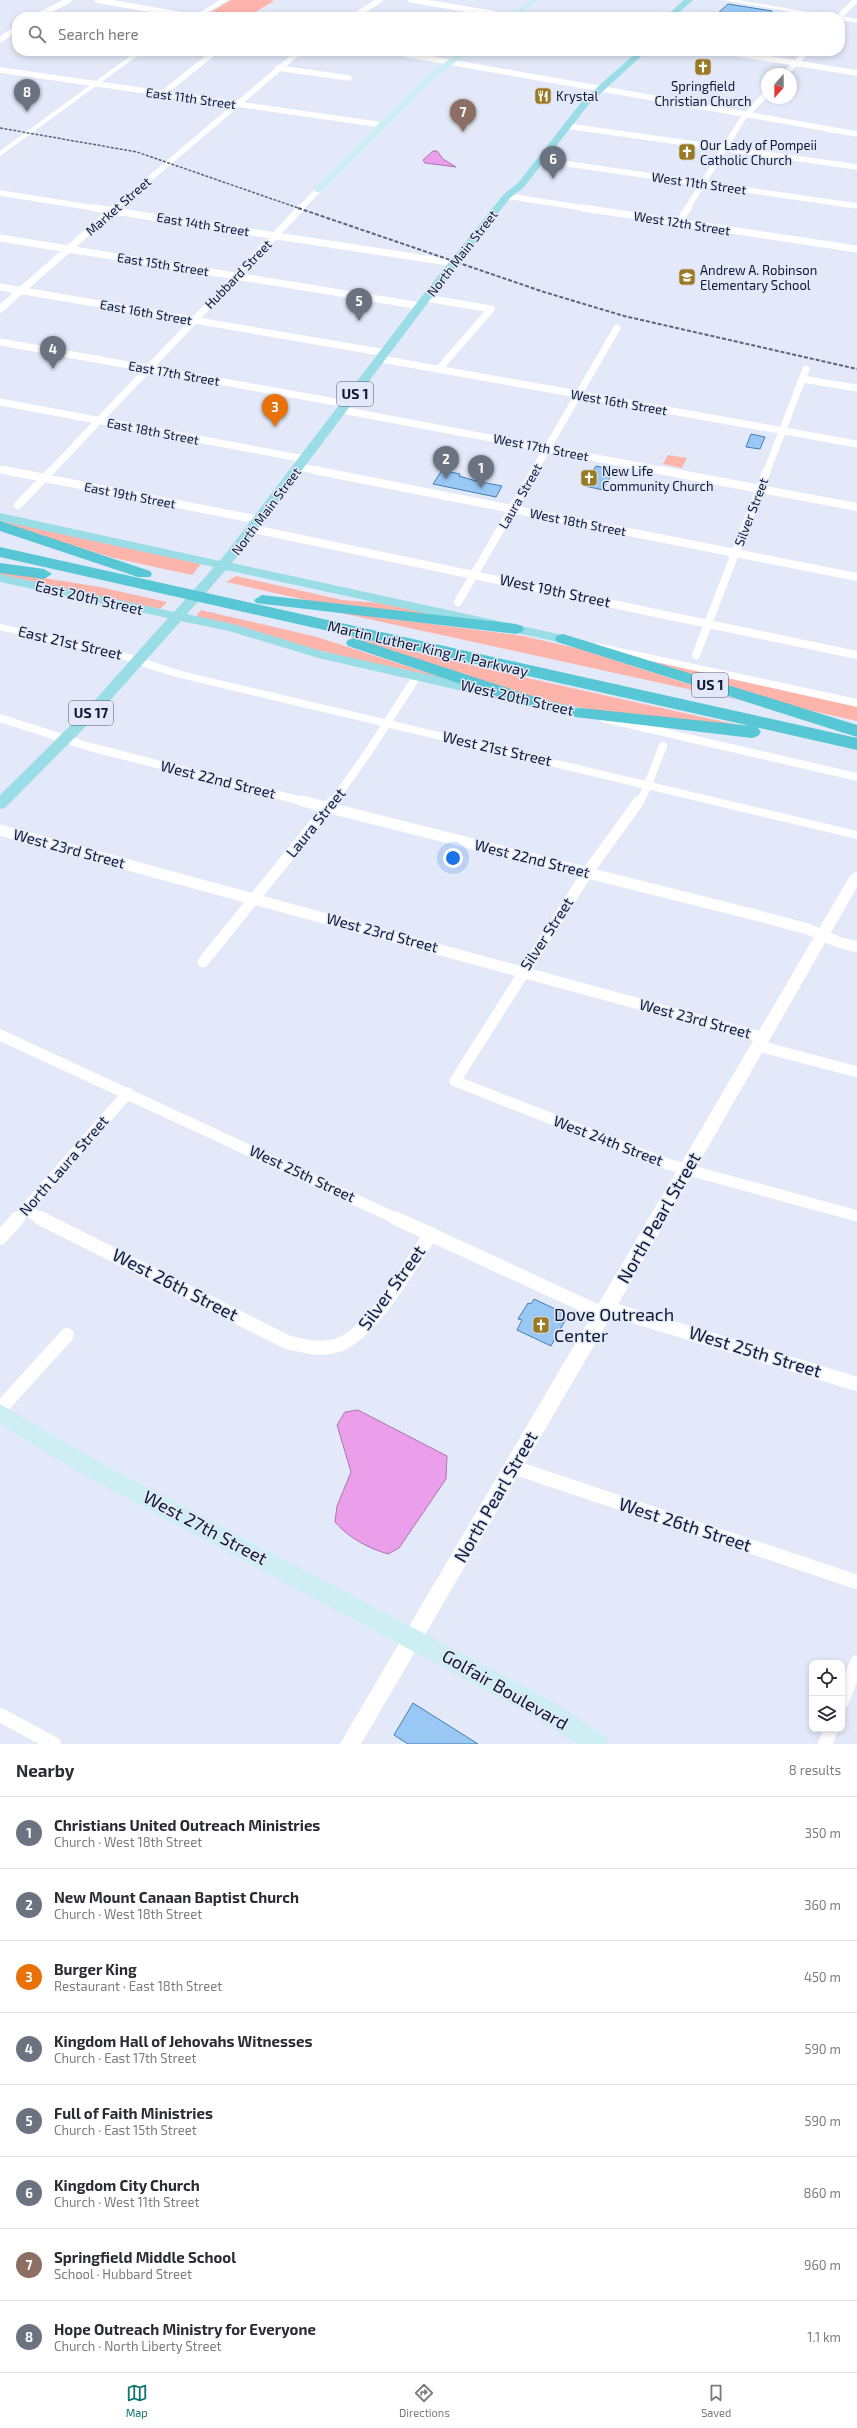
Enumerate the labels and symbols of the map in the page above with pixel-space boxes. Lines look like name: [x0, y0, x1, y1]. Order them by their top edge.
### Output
church icon: Springfield Christian Church: [693, 57, 713, 77]
north arrow: [761, 68, 797, 104]
place label: Springfield Christian Church: [654, 78, 752, 109]
pin: 8: [14, 79, 40, 112]
street label: East 11th Street: [145, 84, 237, 112]
restaurant icon: Krystal: [533, 86, 553, 106]
place label: Krystal: [556, 88, 598, 104]
pin: 7: [450, 99, 476, 132]
place label: Our Lady of Pompeii Catholic Church: [700, 137, 817, 168]
church icon: Our Lady of Pompeii Catholic Church: [677, 142, 697, 162]
pin: 6: [540, 146, 566, 179]
street label: West 11th Street: [651, 168, 747, 198]
street label: Market Street: [82, 173, 154, 239]
street label: North Main Street: [423, 206, 501, 299]
street label: West 12th Street: [633, 207, 731, 239]
street label: East 14th Street: [156, 209, 251, 239]
street label: Hubbard Street: [201, 236, 275, 312]
street label: East 15th Street: [116, 249, 210, 279]
place label: Andrew A. Robinson Elementary School: [700, 262, 817, 293]
school or university icon: Andrew A. Robinson Elementary School: [677, 267, 697, 287]
pin: 5: [346, 288, 372, 321]
street label: East 16th Street: [99, 296, 193, 328]
pin: 4: [40, 336, 66, 369]
street label: East 17th Street: [127, 357, 221, 389]
road number: US 1: [337, 382, 373, 406]
street label: West 16th Street: [570, 386, 669, 418]
pin: 3: [262, 394, 288, 427]
street label: East 18th Street: [106, 414, 200, 448]
street label: West 17th Street: [492, 430, 590, 464]
pin: 2: [433, 446, 459, 479]
pin: 1: [468, 455, 494, 488]
street label: Laura Street: [495, 461, 545, 531]
place label: New Life Community Church: [602, 463, 714, 494]
street label: North Main Street: [228, 464, 304, 558]
church icon: New Life Community Church: [579, 468, 599, 488]
street label: Silver Street: [731, 476, 771, 548]
street label: East 19th Street: [83, 478, 177, 512]
street label: West 18th Street: [528, 505, 628, 539]
street label: West 19th Street: [498, 570, 612, 611]
street label: East 20th Street: [33, 576, 145, 618]
street label: Martin Luther King Jr. Parkway: [326, 616, 531, 680]
street label: East 21st Street: [17, 621, 124, 663]
road number: US 1: [692, 673, 728, 697]
street label: West 20th Street: [459, 675, 576, 719]
road number: US 17: [69, 701, 113, 725]
street label: West 21st Street: [441, 727, 554, 769]
street label: West 22nd Street: [159, 756, 278, 802]
street label: Laura Street: [282, 784, 349, 861]
street label: West 23rd Street: [11, 824, 127, 872]
street label: West 22nd Street: [473, 835, 592, 881]
your location: [443, 848, 463, 868]
street label: Silver Street: [516, 894, 576, 973]
street label: West 23rd Street: [324, 908, 440, 956]
street label: West 23rd Street: [637, 994, 753, 1042]
street label: North Laura Street: [15, 1111, 112, 1219]
street label: West 24th Street: [551, 1111, 666, 1169]
street label: West 25th Street: [247, 1141, 358, 1206]
street label: North Pearl Street: [612, 1148, 705, 1287]
street label: Silver Street: [353, 1241, 429, 1334]
street label: West 26th Street: [109, 1243, 242, 1325]
place label: Dove Outreach Center: [554, 1303, 674, 1346]
church icon: Dove Outreach Center: [531, 1315, 551, 1335]
street label: West 25th Street: [686, 1320, 824, 1382]
street label: North Pearl Street: [449, 1427, 542, 1566]
street label: West 27th Street: [140, 1485, 271, 1569]
street label: West 26th Street: [616, 1492, 755, 1556]
street label: Golfair Boulevard: [438, 1644, 573, 1734]

